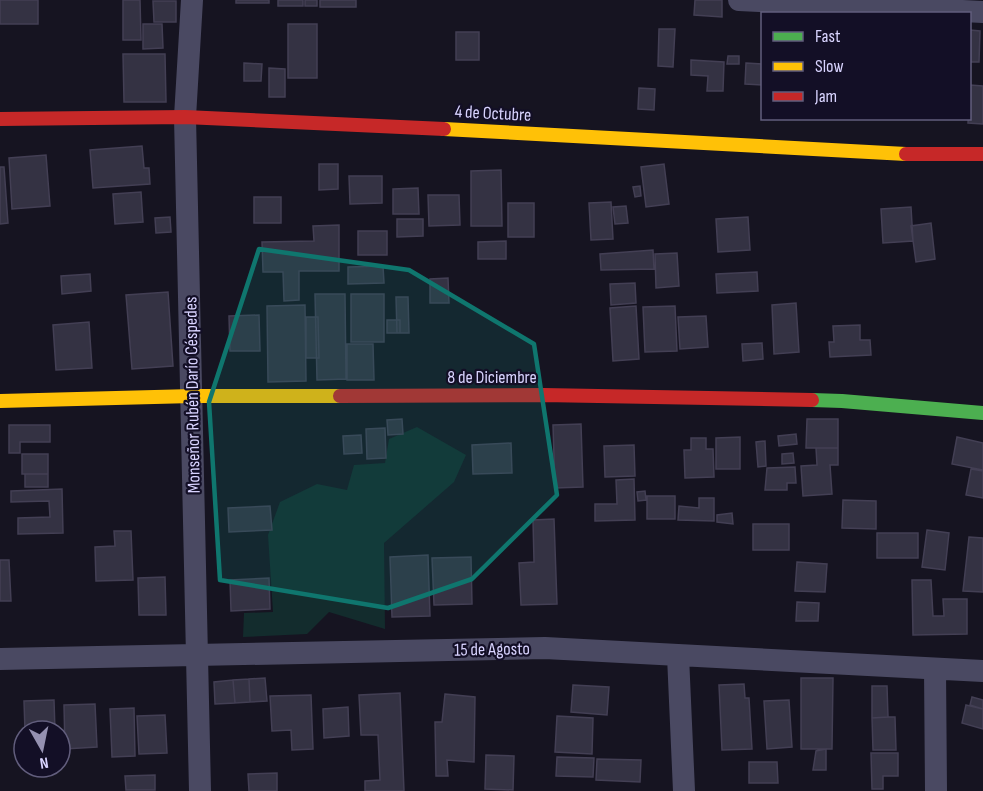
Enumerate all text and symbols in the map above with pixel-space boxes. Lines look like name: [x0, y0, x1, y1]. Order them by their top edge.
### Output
legend: [761, 12, 971, 120]
text: Fast: [815, 26, 841, 47]
text: Slow: [815, 56, 844, 77]
text: Jam: [814, 86, 837, 107]
street label: 4 de Octubre: [454, 101, 532, 126]
street label: Monseñor Rubén Darío Céspedes: [180, 297, 205, 493]
street label: 8 de Diciembre: [447, 367, 537, 388]
street label: 15 de Agosto: [454, 638, 530, 661]
north arrow: [12, 719, 72, 779]
text: N: [38, 752, 50, 772]

